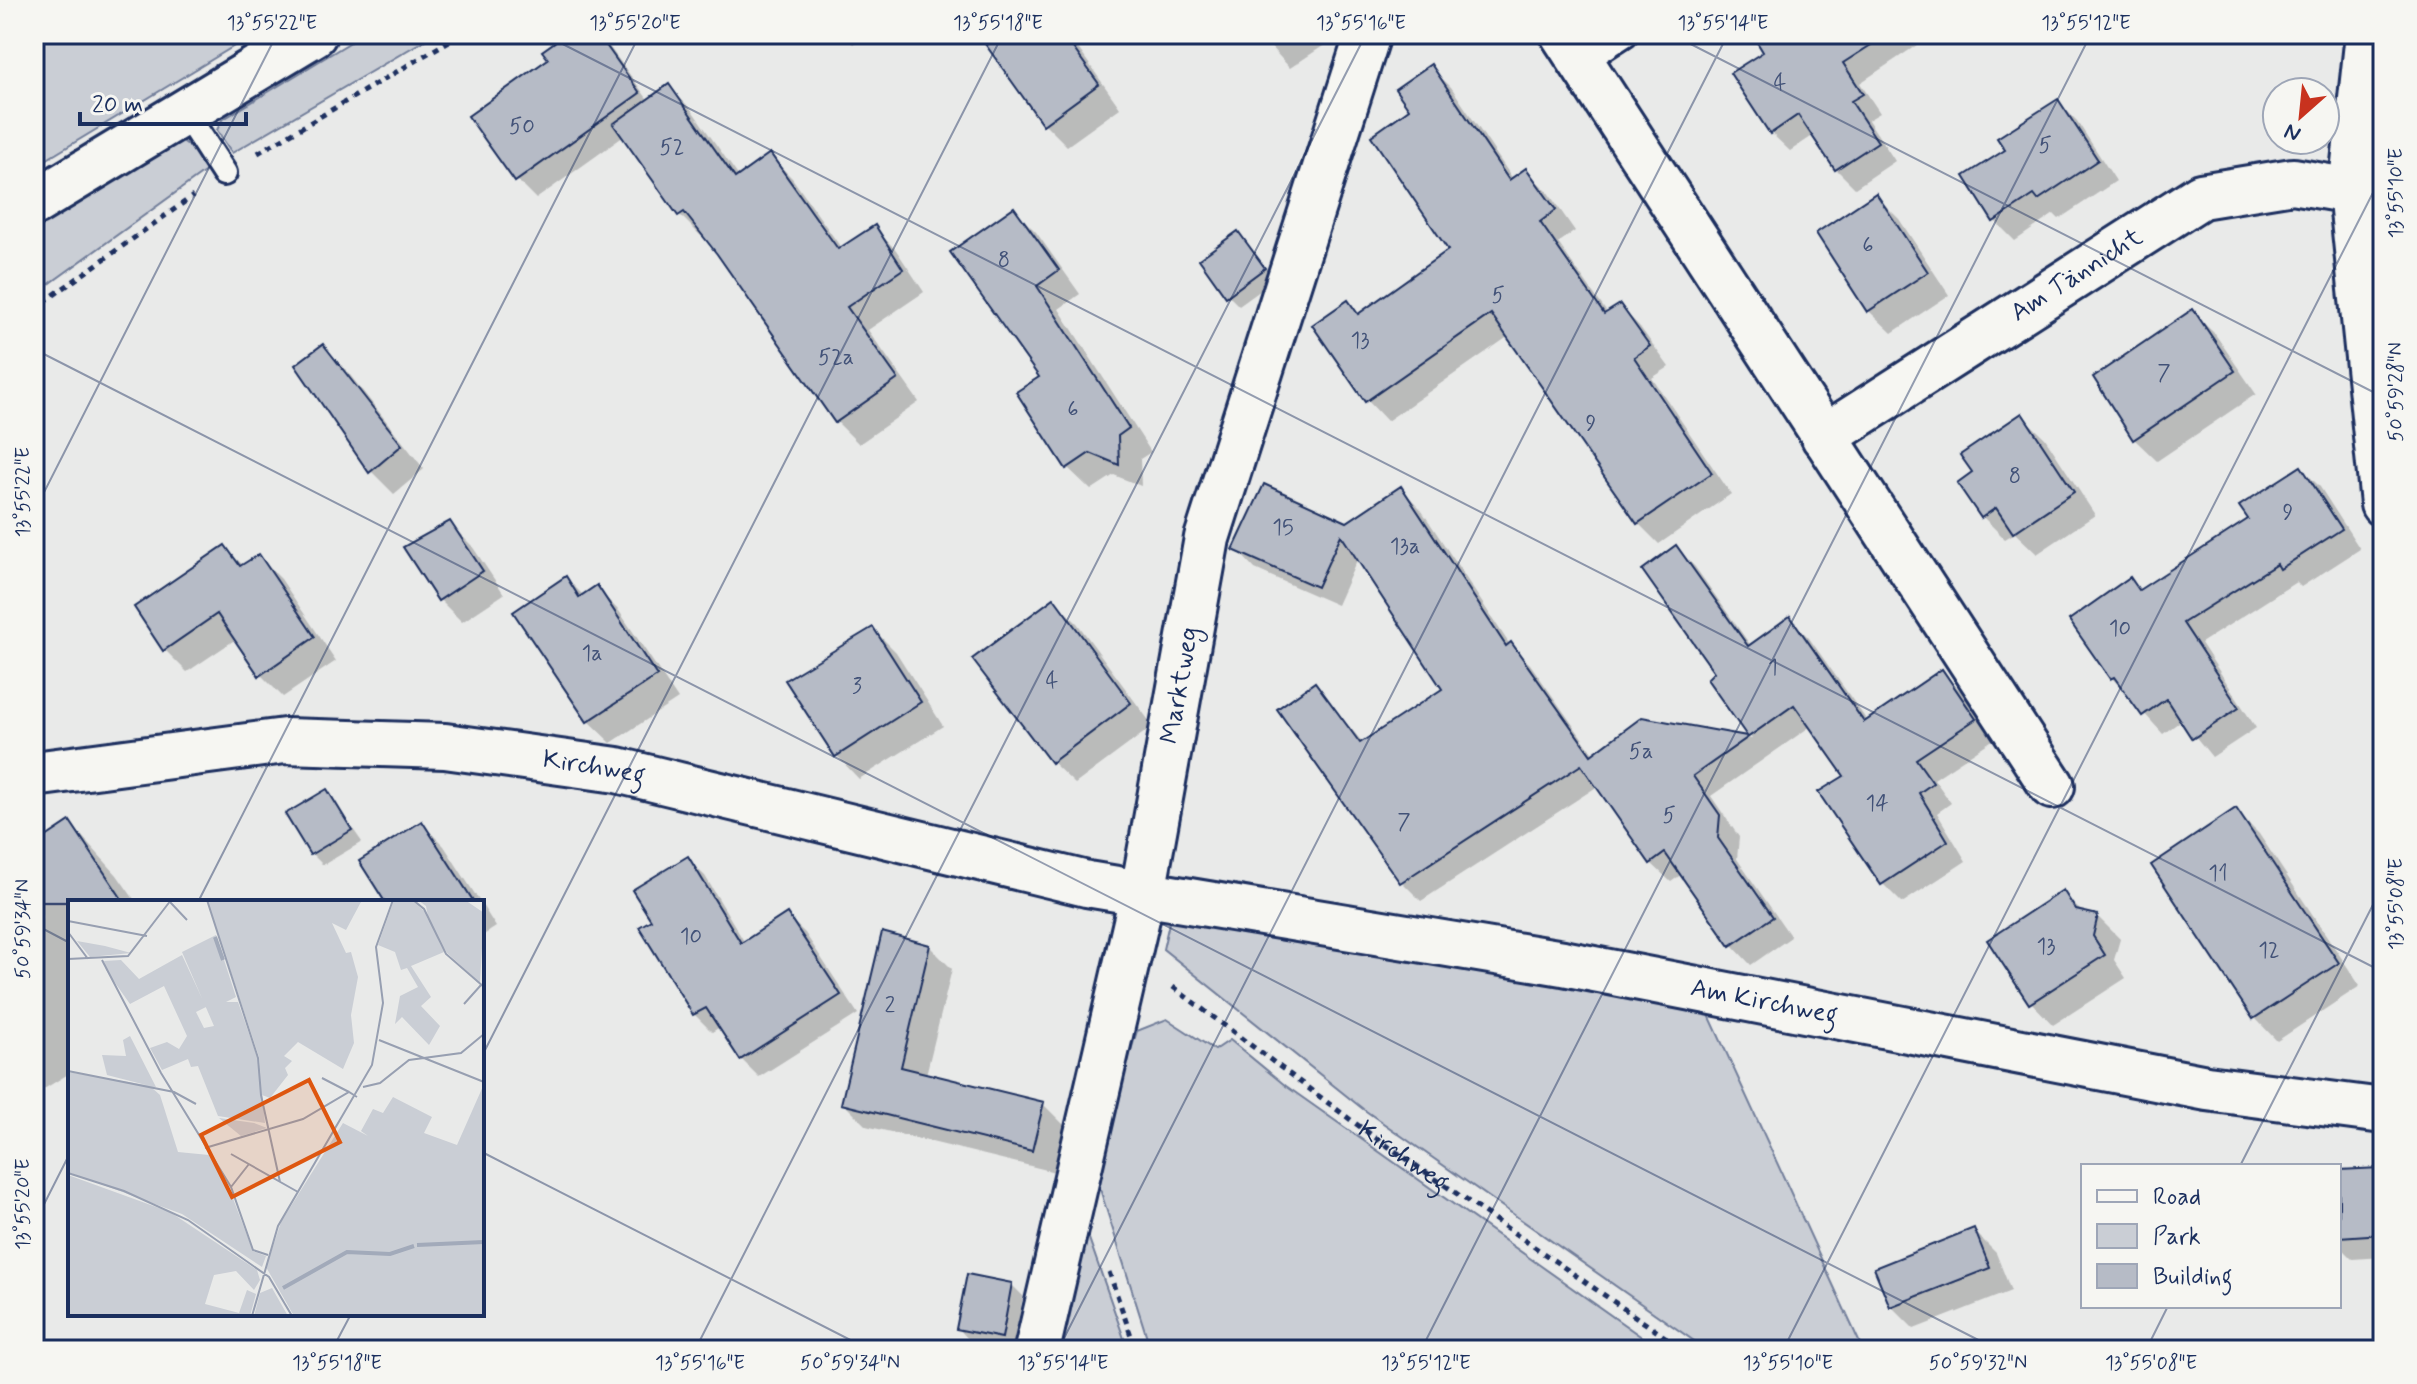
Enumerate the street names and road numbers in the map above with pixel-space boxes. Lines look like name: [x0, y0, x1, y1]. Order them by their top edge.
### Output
street label: Am Tännicht: [2004, 221, 2149, 330]
street label: Marktweg: [1153, 624, 1210, 747]
street label: Kirchweg: [541, 743, 649, 796]
street label: Am Kirchweg: [1688, 971, 1841, 1036]
street label: Kirchweg: [1351, 1113, 1455, 1202]

